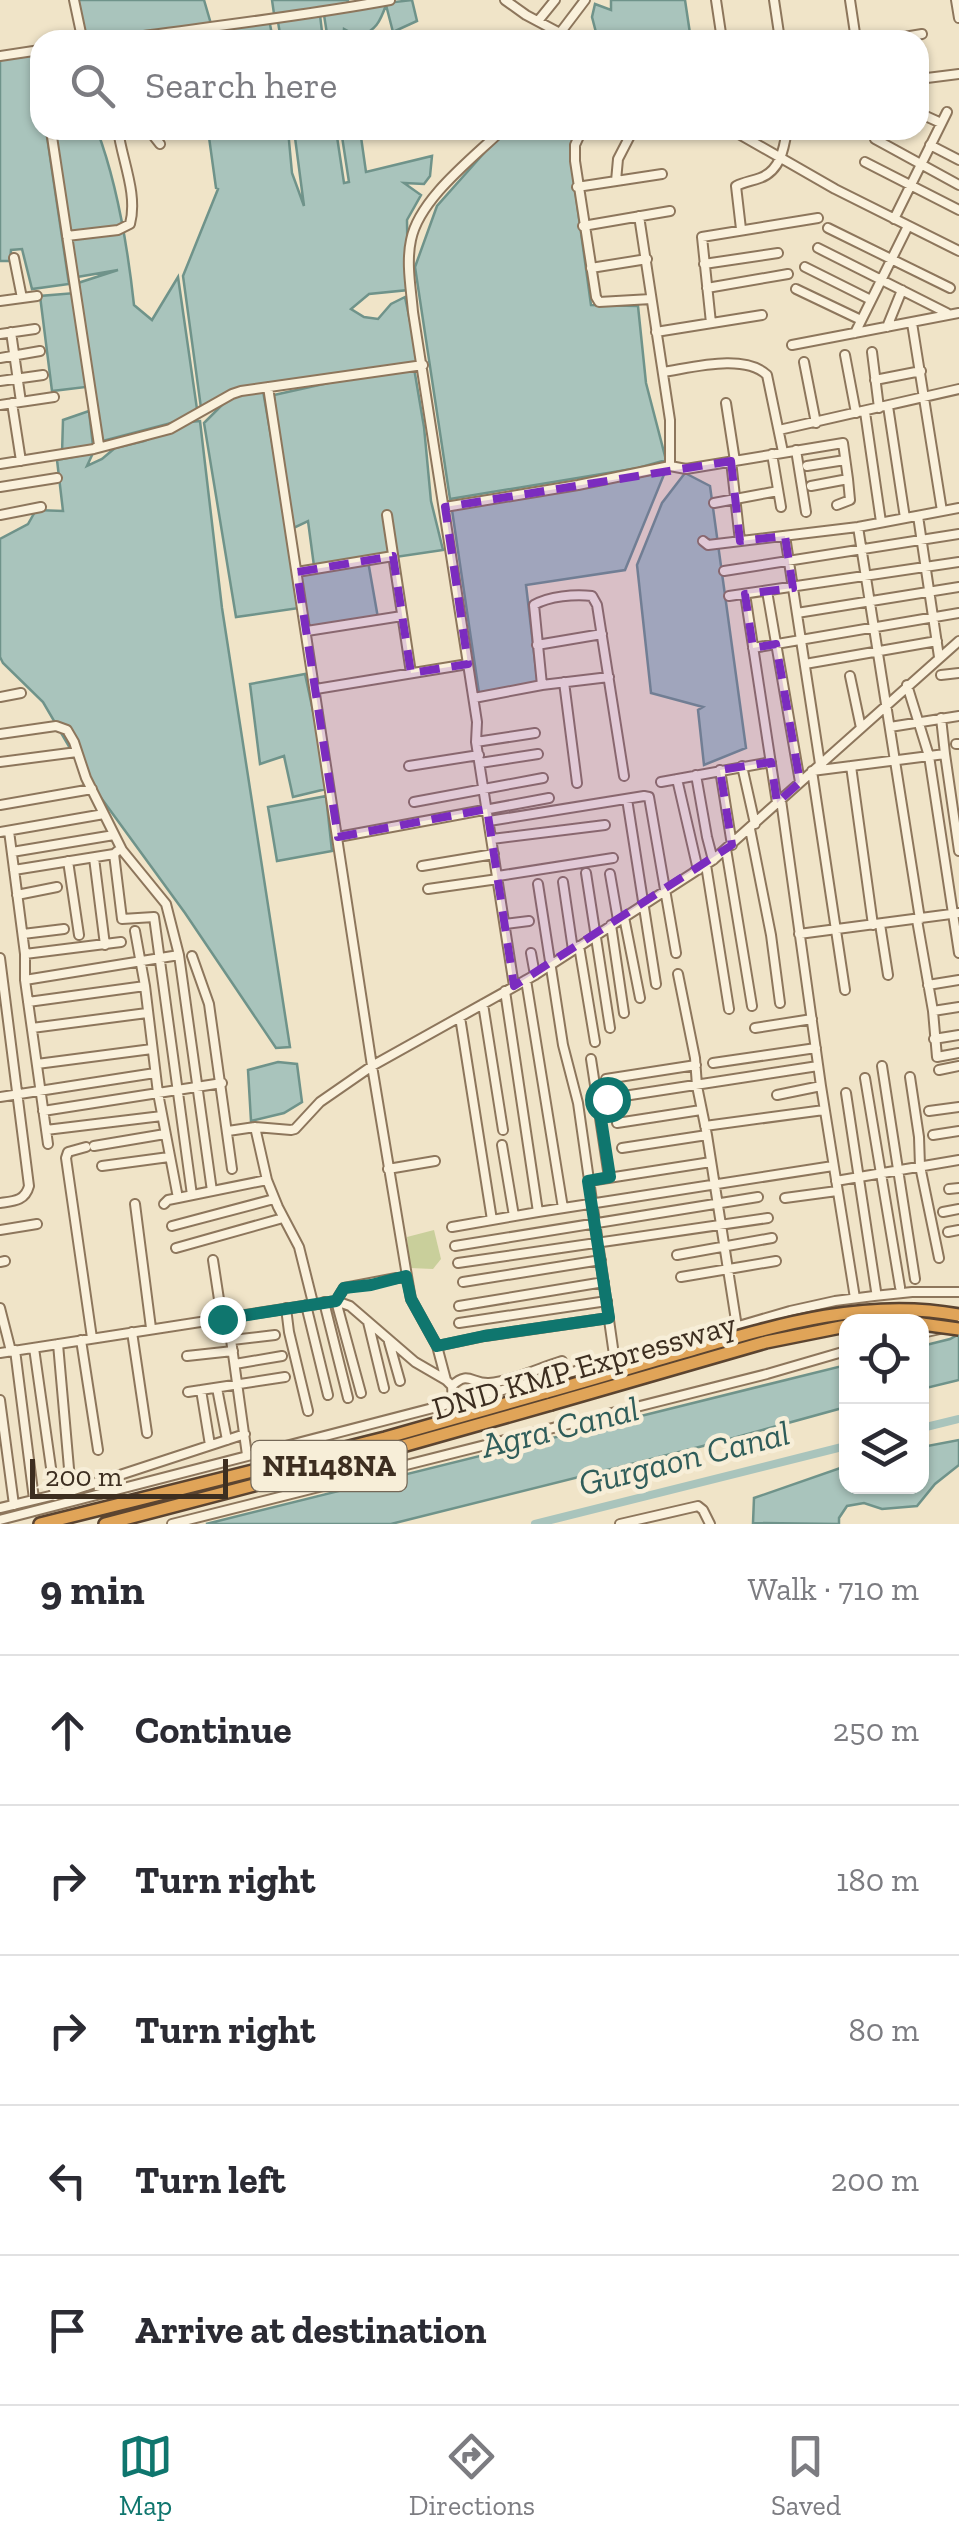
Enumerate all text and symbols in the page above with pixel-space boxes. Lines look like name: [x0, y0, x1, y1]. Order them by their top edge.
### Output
search box: [30, 30, 929, 140]
icon: search: [65, 58, 120, 113]
text: Search here: [145, 62, 337, 108]
route start: [585, 1077, 631, 1123]
route end: [200, 1297, 246, 1343]
street label: DND KMP Expressway: [428, 1304, 741, 1428]
map controls: [839, 1314, 929, 1494]
button: locate: [839, 1314, 929, 1404]
water label: Agra Canal: [476, 1387, 643, 1467]
button: layers: [839, 1404, 929, 1494]
water label: Gurgaon Canal: [574, 1412, 794, 1504]
road number: NH148NA: [252, 1441, 406, 1491]
scale bar: [30, 1454, 228, 1498]
text: 200 m: [45, 1460, 122, 1493]
text: 9 min: [40, 1564, 145, 1615]
text: Walk · 710 m: [748, 1570, 919, 1608]
icon: ahead: [40, 1703, 95, 1758]
text: Continue: [135, 1707, 292, 1753]
text: 250 m: [833, 1711, 919, 1749]
icon: right: [40, 1853, 95, 1908]
text: Turn right: [135, 1857, 315, 1903]
text: 180 m: [836, 1861, 919, 1899]
icon: right: [40, 2003, 95, 2058]
text: Turn right: [135, 2007, 315, 2053]
text: 80 m: [848, 2011, 919, 2049]
icon: left: [40, 2153, 95, 2208]
text: Turn left: [135, 2157, 286, 2203]
text: 200 m: [831, 2161, 919, 2199]
icon: arrive: [40, 2303, 95, 2358]
text: Arrive at destination: [135, 2307, 486, 2353]
tab: Map: [118, 2429, 173, 2522]
tab: Directions: [409, 2429, 535, 2522]
tab: Saved: [771, 2429, 841, 2522]

